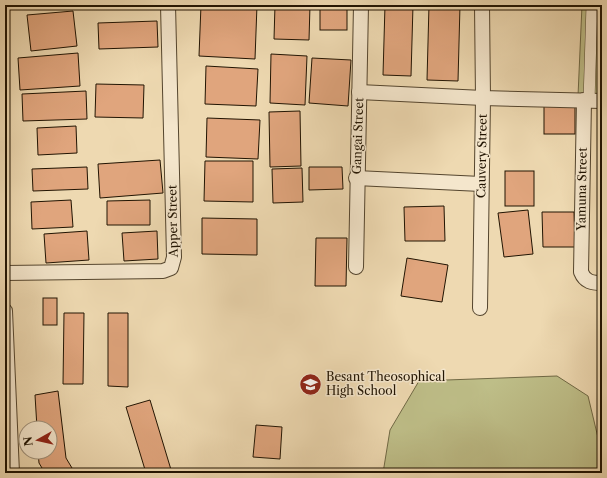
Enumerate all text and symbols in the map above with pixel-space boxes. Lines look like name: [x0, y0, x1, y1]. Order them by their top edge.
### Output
street label: Gangai Street: [349, 97, 366, 175]
street label: Cauvery Street: [473, 113, 490, 198]
street label: Yamuna Street: [573, 147, 590, 232]
street label: Apper Street: [164, 184, 181, 258]
place label: Besant Theosophical High School: [326, 369, 446, 398]
school or university icon: Besant Theosophical High School: [297, 371, 323, 397]
north arrow: [18, 420, 58, 460]
text: N: [20, 435, 36, 447]

